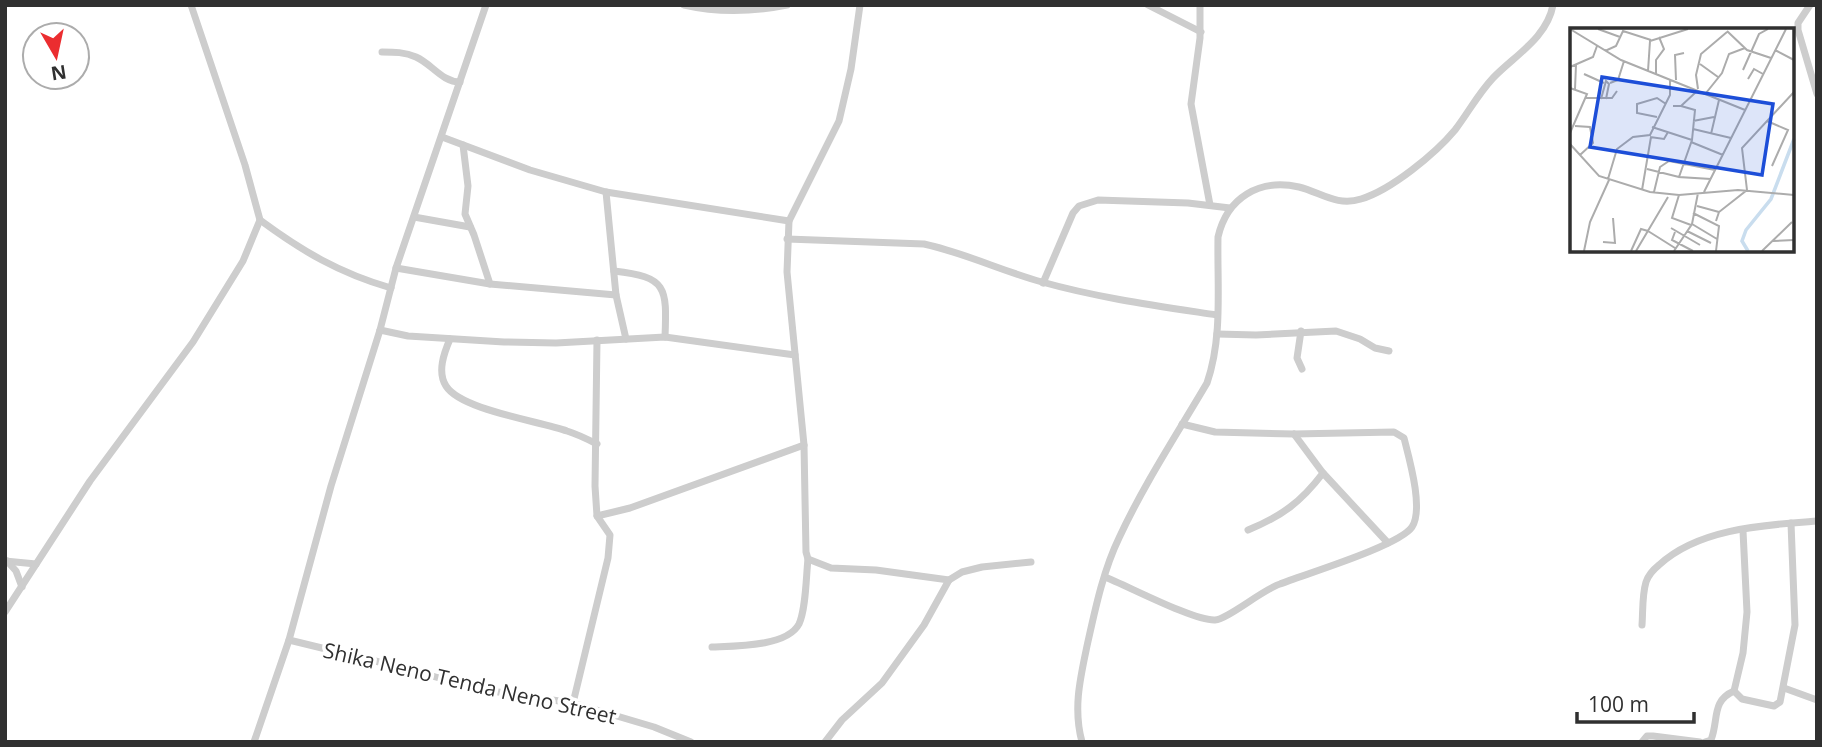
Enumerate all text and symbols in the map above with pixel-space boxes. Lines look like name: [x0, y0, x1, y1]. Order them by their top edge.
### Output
north arrow: [21, 21, 91, 91]
inset map: [1570, 28, 1794, 252]
text: N: [49, 59, 68, 87]
street label: Shika Neno Tenda Neno Street: [321, 636, 619, 730]
scale bar: [1577, 680, 1694, 724]
text: 100 m: [1588, 690, 1649, 718]

